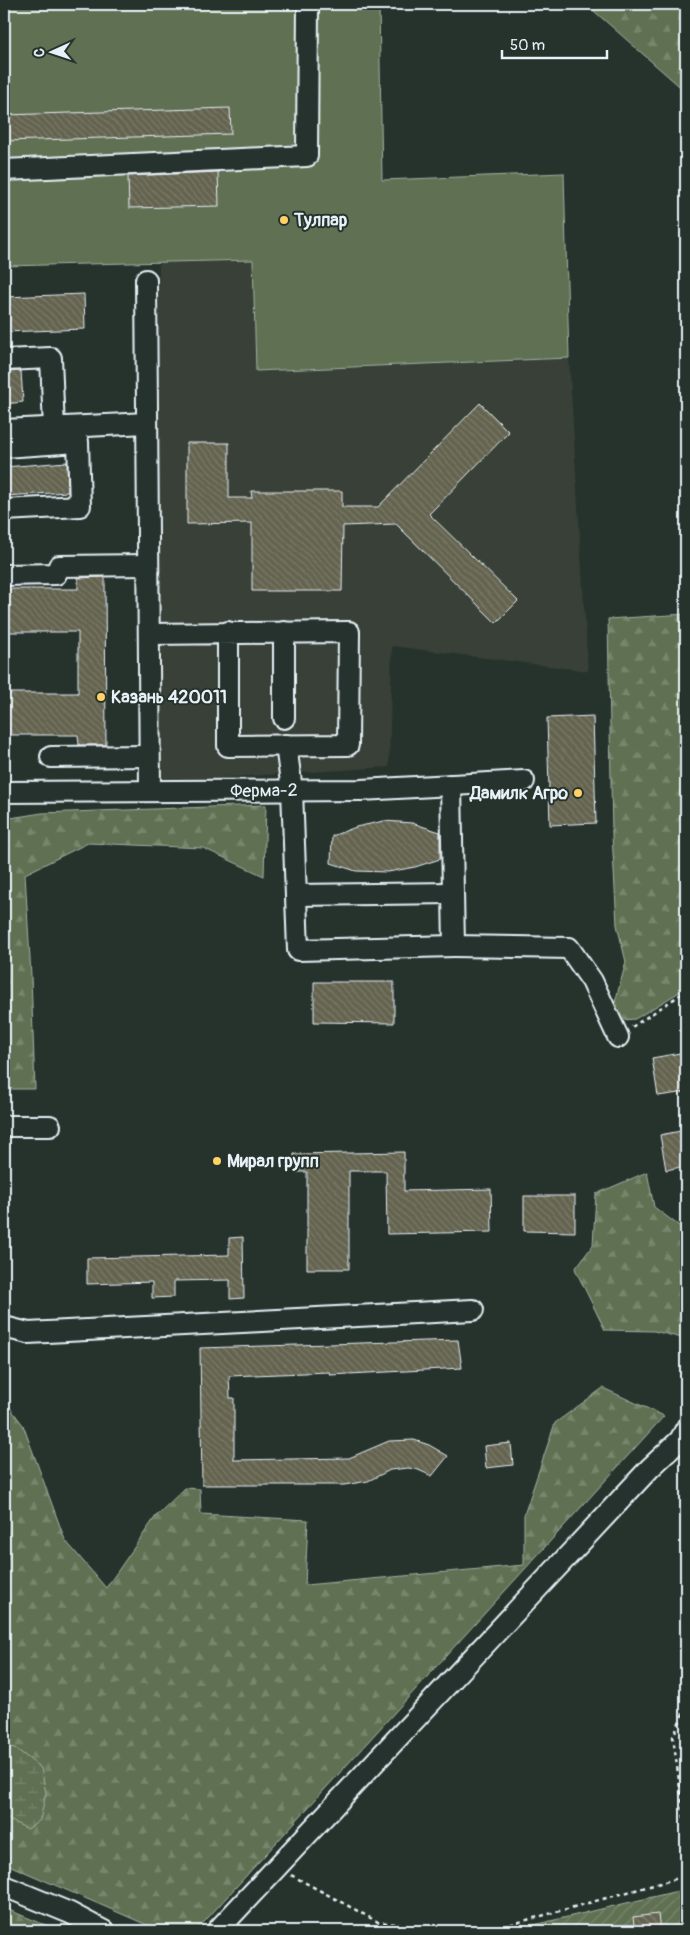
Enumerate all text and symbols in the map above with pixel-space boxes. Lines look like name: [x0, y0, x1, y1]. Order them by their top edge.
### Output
north arrow: [28, 28, 78, 78]
scale bar: [502, 28, 608, 60]
text: 50 m: [510, 36, 545, 55]
text: С: [31, 48, 48, 57]
place label: Тулпар: [293, 209, 348, 232]
marker: Тулпар: [278, 214, 290, 226]
place label: Казань 420011: [111, 686, 227, 709]
marker: Казань 420011: [95, 691, 107, 703]
street label: Ферма-2: [230, 779, 298, 803]
place label: Дамилк Агро: [469, 782, 568, 805]
marker: Дамилк Агро: [572, 787, 584, 799]
place label: Мирал групп: [227, 1150, 319, 1173]
marker: Мирал групп: [211, 1155, 223, 1167]

